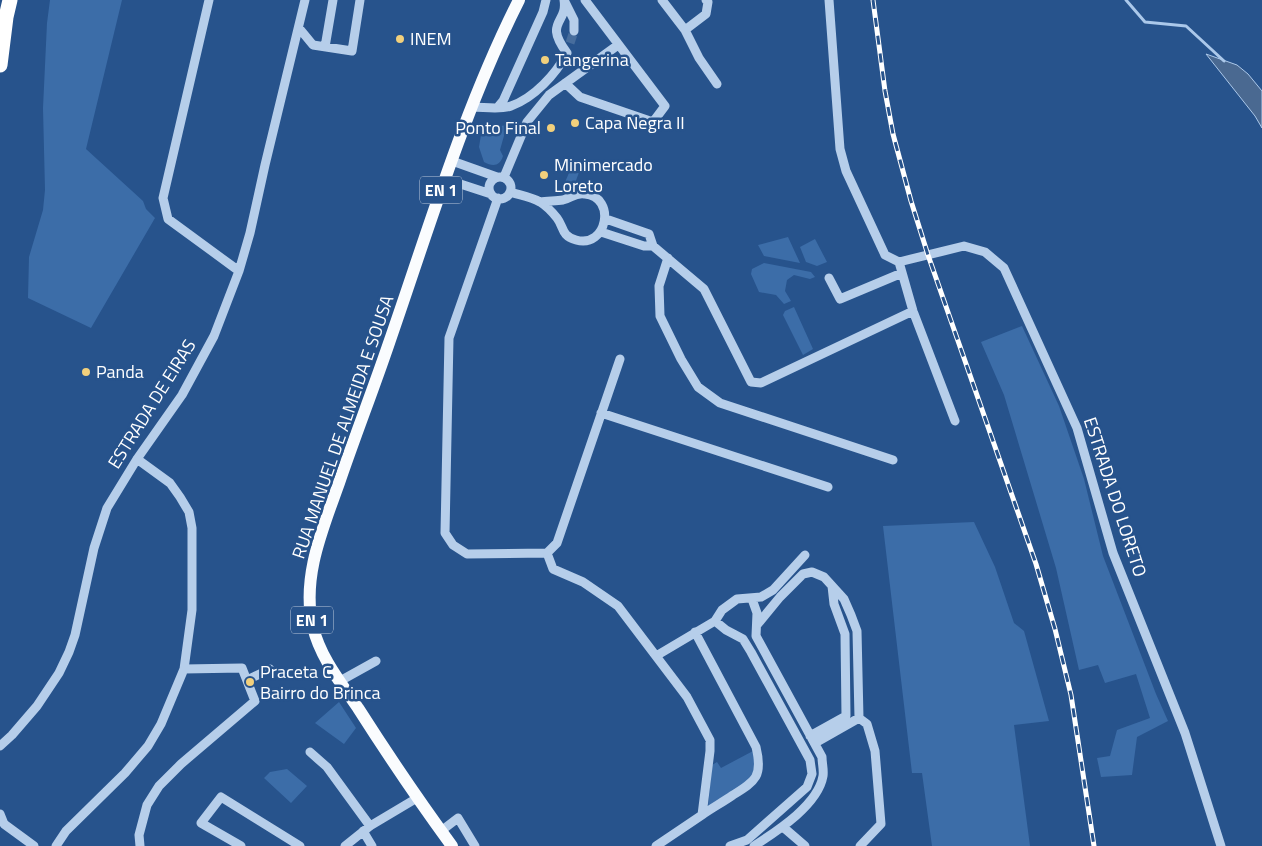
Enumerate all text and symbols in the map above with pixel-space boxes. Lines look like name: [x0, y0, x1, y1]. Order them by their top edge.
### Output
place label: INEM: [410, 25, 452, 52]
marker: INEM: [394, 33, 406, 45]
place label: Tangerina: [555, 46, 629, 73]
marker: Tangerina: [539, 54, 551, 66]
place label: Capa Negra II: [585, 109, 685, 136]
place label: Ponto Final: [455, 114, 541, 141]
marker: Capa Negra II: [569, 117, 581, 129]
marker: Ponto Final: [545, 122, 557, 134]
place label: Minimercado Loreto: [554, 151, 653, 199]
marker: Minimercado Loreto: [538, 169, 550, 181]
road number: EN 1: [420, 176, 462, 204]
street label: RUA MANUEL DE ALMEIDA E SOUSA: [285, 291, 401, 562]
street label: ESTRADA DE EIRAS: [101, 334, 202, 474]
place label: Panda: [96, 358, 144, 385]
marker: Panda: [80, 366, 92, 378]
street label: ESTRADA DO LORETO: [1077, 414, 1154, 580]
road number: EN 1: [291, 606, 333, 634]
place label: Praceta C Bairro do Brinca: [260, 658, 381, 706]
marker: Praceta C Bairro do Brinca: [244, 676, 256, 688]

